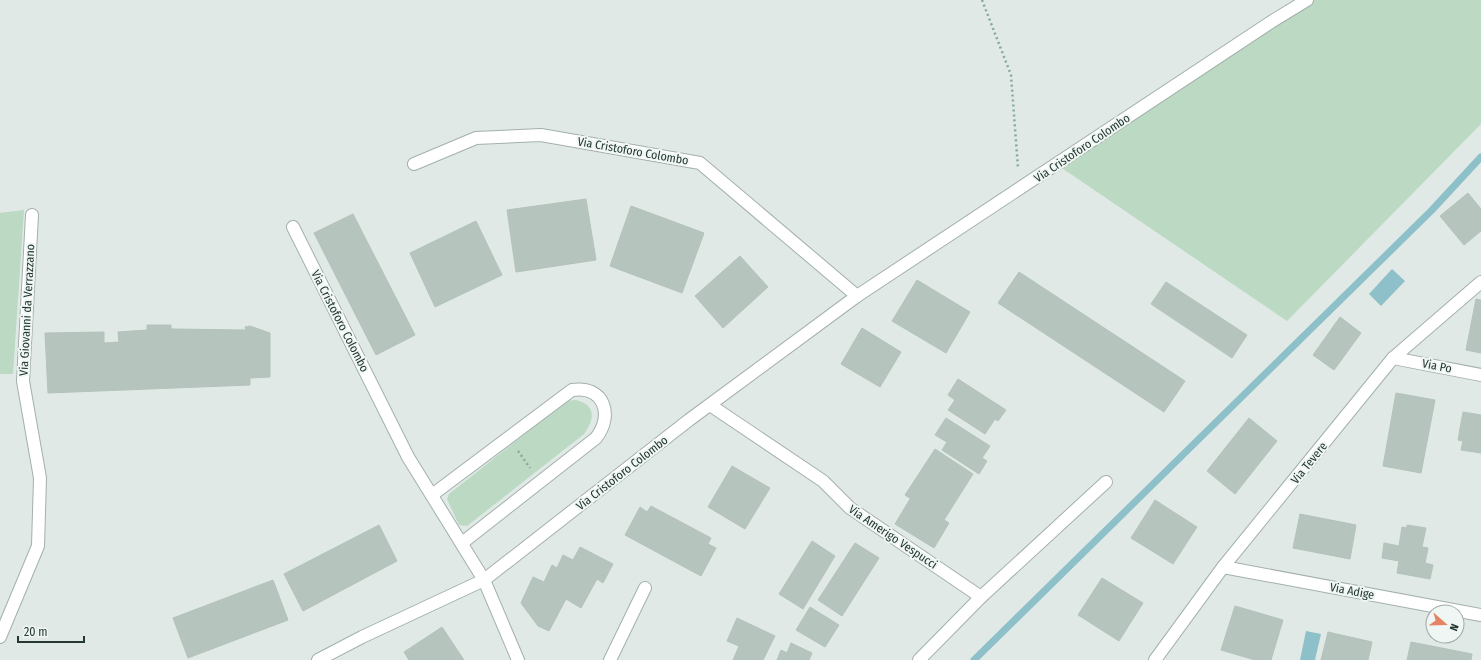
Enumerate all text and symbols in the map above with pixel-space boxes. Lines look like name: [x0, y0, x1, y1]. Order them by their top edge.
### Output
street label: Via Cristoforo Colombo: [1031, 111, 1133, 185]
street label: Via Cristoforo Colombo: [576, 134, 690, 168]
street label: Via Giovanni da Verrazzano: [17, 244, 37, 376]
street label: Via Cristoforo Colombo: [308, 268, 372, 374]
street label: Via Po: [1421, 356, 1453, 376]
street label: Via Cristoforo Colombo: [573, 433, 671, 513]
street label: Via Tevere: [1288, 439, 1330, 487]
street label: Via Amerigo Vespucci: [846, 502, 940, 572]
street label: Via Adige: [1329, 580, 1375, 602]
north arrow: [1425, 604, 1465, 644]
scale bar: [18, 618, 84, 644]
text: N: [1447, 622, 1461, 633]
text: 20 m: [24, 625, 48, 639]

